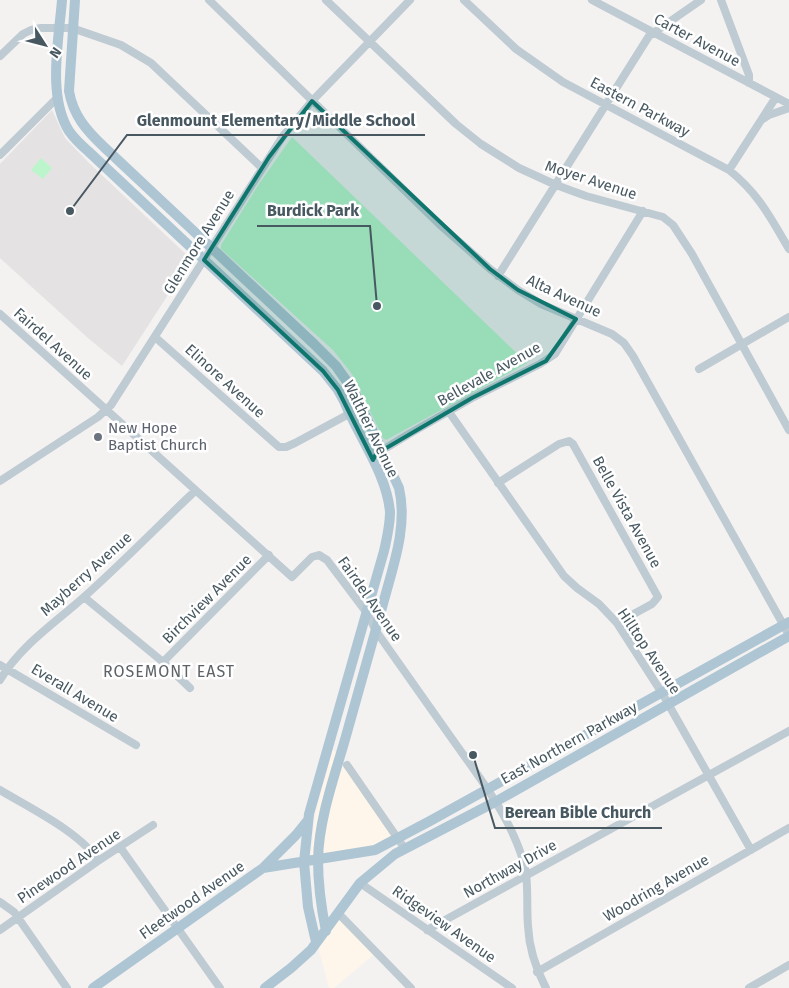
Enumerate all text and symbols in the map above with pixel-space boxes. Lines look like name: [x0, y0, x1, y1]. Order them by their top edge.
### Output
street label: Carter Avenue: [651, 10, 743, 70]
north arrow: [20, 20, 70, 70]
text: N: [46, 44, 65, 61]
street label: Eastern Parkway: [587, 73, 693, 141]
callout: Glenmount Elementary/Middle School: [127, 104, 425, 135]
text: Glenmount Elementary/Middle School: [137, 111, 415, 130]
street label: Moyer Avenue: [543, 157, 639, 203]
street label: Glenmore Avenue: [160, 186, 238, 298]
callout: Burdick Park: [257, 195, 370, 226]
text: Burdick Park: [267, 201, 359, 220]
street label: Alta Avenue: [524, 271, 604, 321]
street label: Fairdel Avenue: [10, 304, 96, 384]
street label: Bellevale Avenue: [434, 338, 544, 410]
street label: Elinore Avenue: [181, 340, 269, 422]
street label: Walther Avenue: [340, 377, 402, 481]
place label: New Hope Baptist Church: [108, 419, 207, 454]
marker: New Hope Baptist Church: [92, 431, 104, 443]
street label: Belle Vista Avenue: [589, 453, 665, 571]
street label: Mayberry Avenue: [37, 528, 135, 620]
street label: Birchview Avenue: [159, 551, 255, 647]
street label: Fairdel Avenue: [334, 553, 406, 645]
street label: Hilltop Avenue: [614, 605, 684, 697]
street label: Everall Avenue: [28, 660, 122, 726]
district label: ROSEMONT EAST: [103, 662, 235, 681]
street label: East Northern Parkway: [498, 698, 641, 788]
callout: Berean Bible Church: [495, 797, 662, 828]
text: Berean Bible Church: [505, 803, 651, 822]
street label: Pinewood Avenue: [14, 825, 124, 907]
street label: Northway Drive: [460, 836, 560, 902]
street label: Woodring Avenue: [600, 850, 712, 926]
street label: Fleetwood Avenue: [136, 857, 248, 943]
street label: Ridgeview Avenue: [389, 882, 499, 966]

